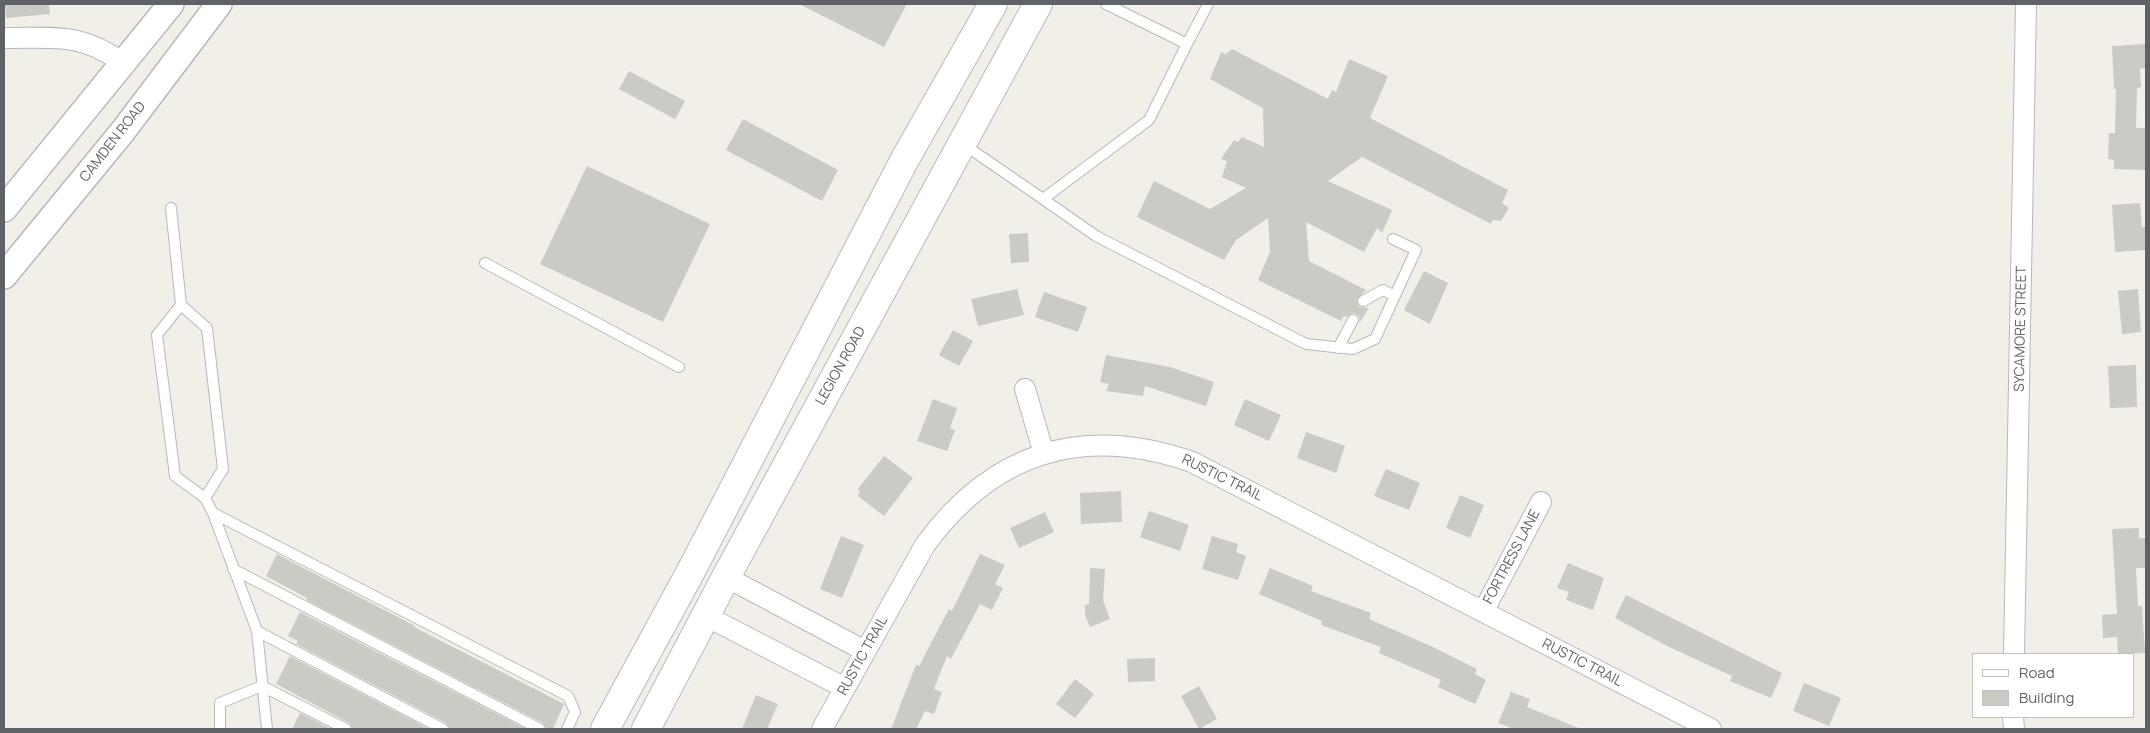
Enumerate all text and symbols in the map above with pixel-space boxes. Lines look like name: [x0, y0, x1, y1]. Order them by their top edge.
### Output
street label: CAMDEN ROAD: [76, 99, 150, 185]
street label: SYCAMORE STREET: [2012, 266, 2030, 392]
street label: LEGION ROAD: [812, 324, 870, 408]
street label: RUSTIC TRAIL: [1179, 451, 1265, 505]
street label: FORTRESS LANE: [1480, 507, 1544, 607]
street label: RUSTIC TRAIL: [834, 614, 892, 698]
street label: RUSTIC TRAIL: [1539, 636, 1625, 690]
legend: [1972, 653, 2135, 718]
text: Road: [2019, 662, 2055, 683]
text: Building: [2019, 687, 2074, 708]

